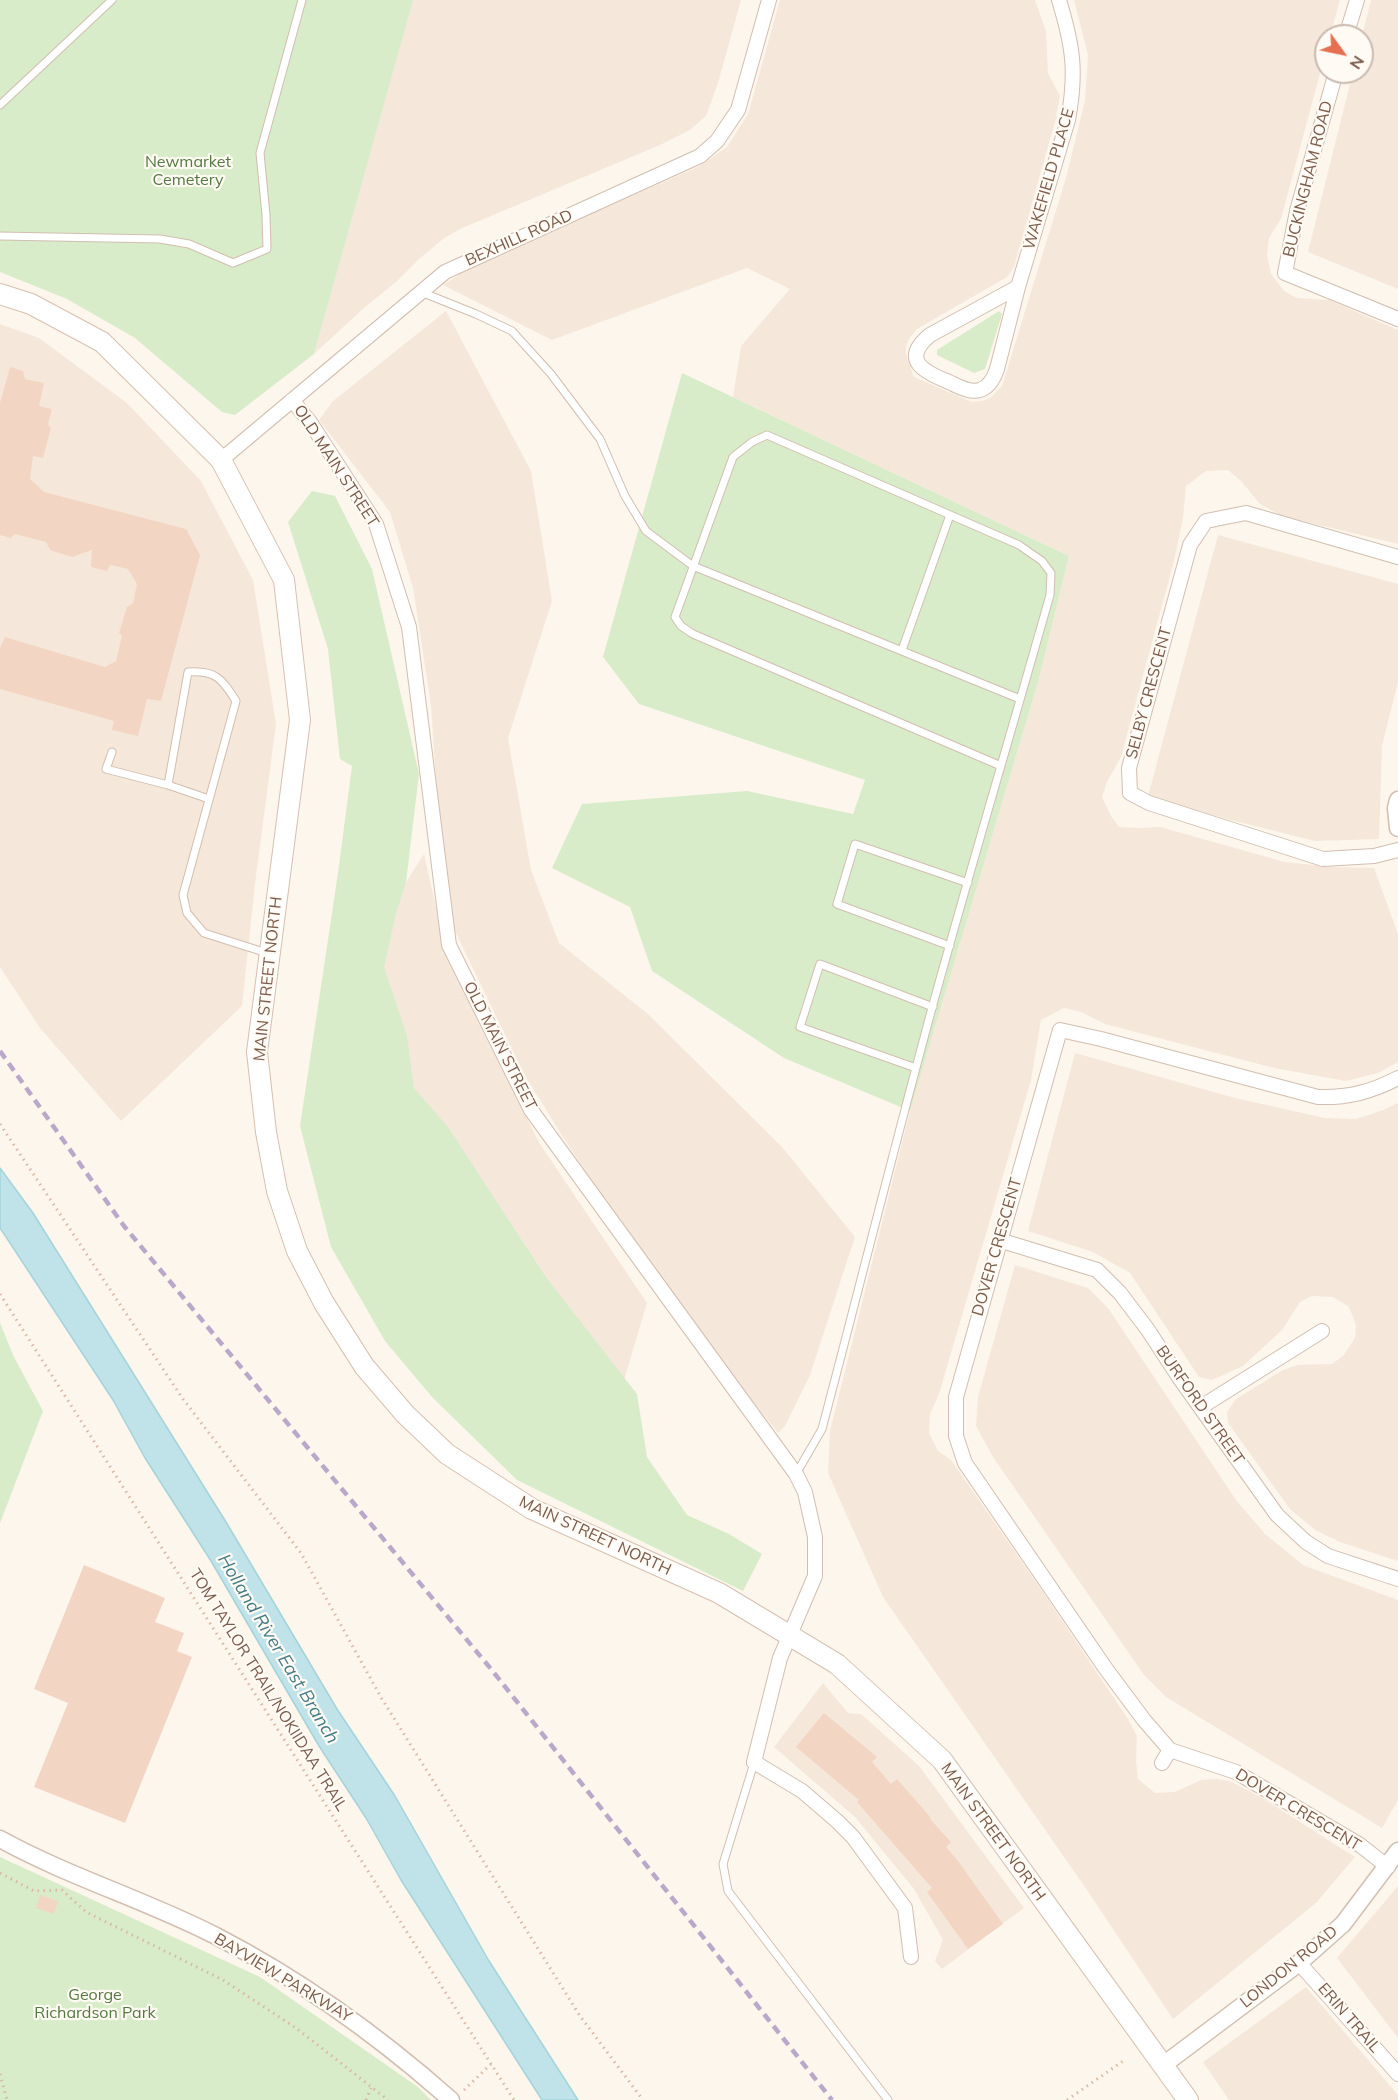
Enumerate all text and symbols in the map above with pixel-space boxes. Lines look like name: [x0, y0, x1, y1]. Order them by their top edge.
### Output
north arrow: [1314, 24, 1374, 84]
text: N: [1346, 52, 1369, 73]
street label: BUCKINGHAM ROAD: [1279, 99, 1337, 259]
street label: WAKEFIELD PLACE: [1020, 106, 1078, 252]
park label: Newmarket Cemetery: [145, 152, 231, 190]
street label: BEXHILL ROAD: [462, 206, 576, 270]
street label: OLD MAIN STREET: [289, 401, 383, 531]
street label: SELBY CRESCENT: [1122, 625, 1176, 761]
street label: MAIN STREET NORTH: [250, 896, 286, 1062]
street label: OLD MAIN STREET: [459, 979, 541, 1113]
street label: DOVER CRESCENT: [968, 1176, 1026, 1318]
street label: BURFORD STREET: [1152, 1342, 1248, 1468]
street label: MAIN STREET NORTH: [516, 1492, 674, 1580]
water label: Holland River East Branch: [213, 1550, 343, 1748]
street label: TOM TAYLOR TRAIL/NOKIIDAA TRAIL: [185, 1565, 351, 1815]
street label: MAIN STREET NORTH: [937, 1759, 1049, 1905]
street label: DOVER CRESCENT: [1232, 1765, 1364, 1855]
street label: LONDON ROAD: [1236, 1922, 1342, 2012]
street label: BAYVIEW PARKWAY: [211, 1929, 355, 2027]
street label: ERIN TRAIL: [1314, 1979, 1384, 2057]
park label: George Richardson Park: [34, 1985, 156, 2023]

